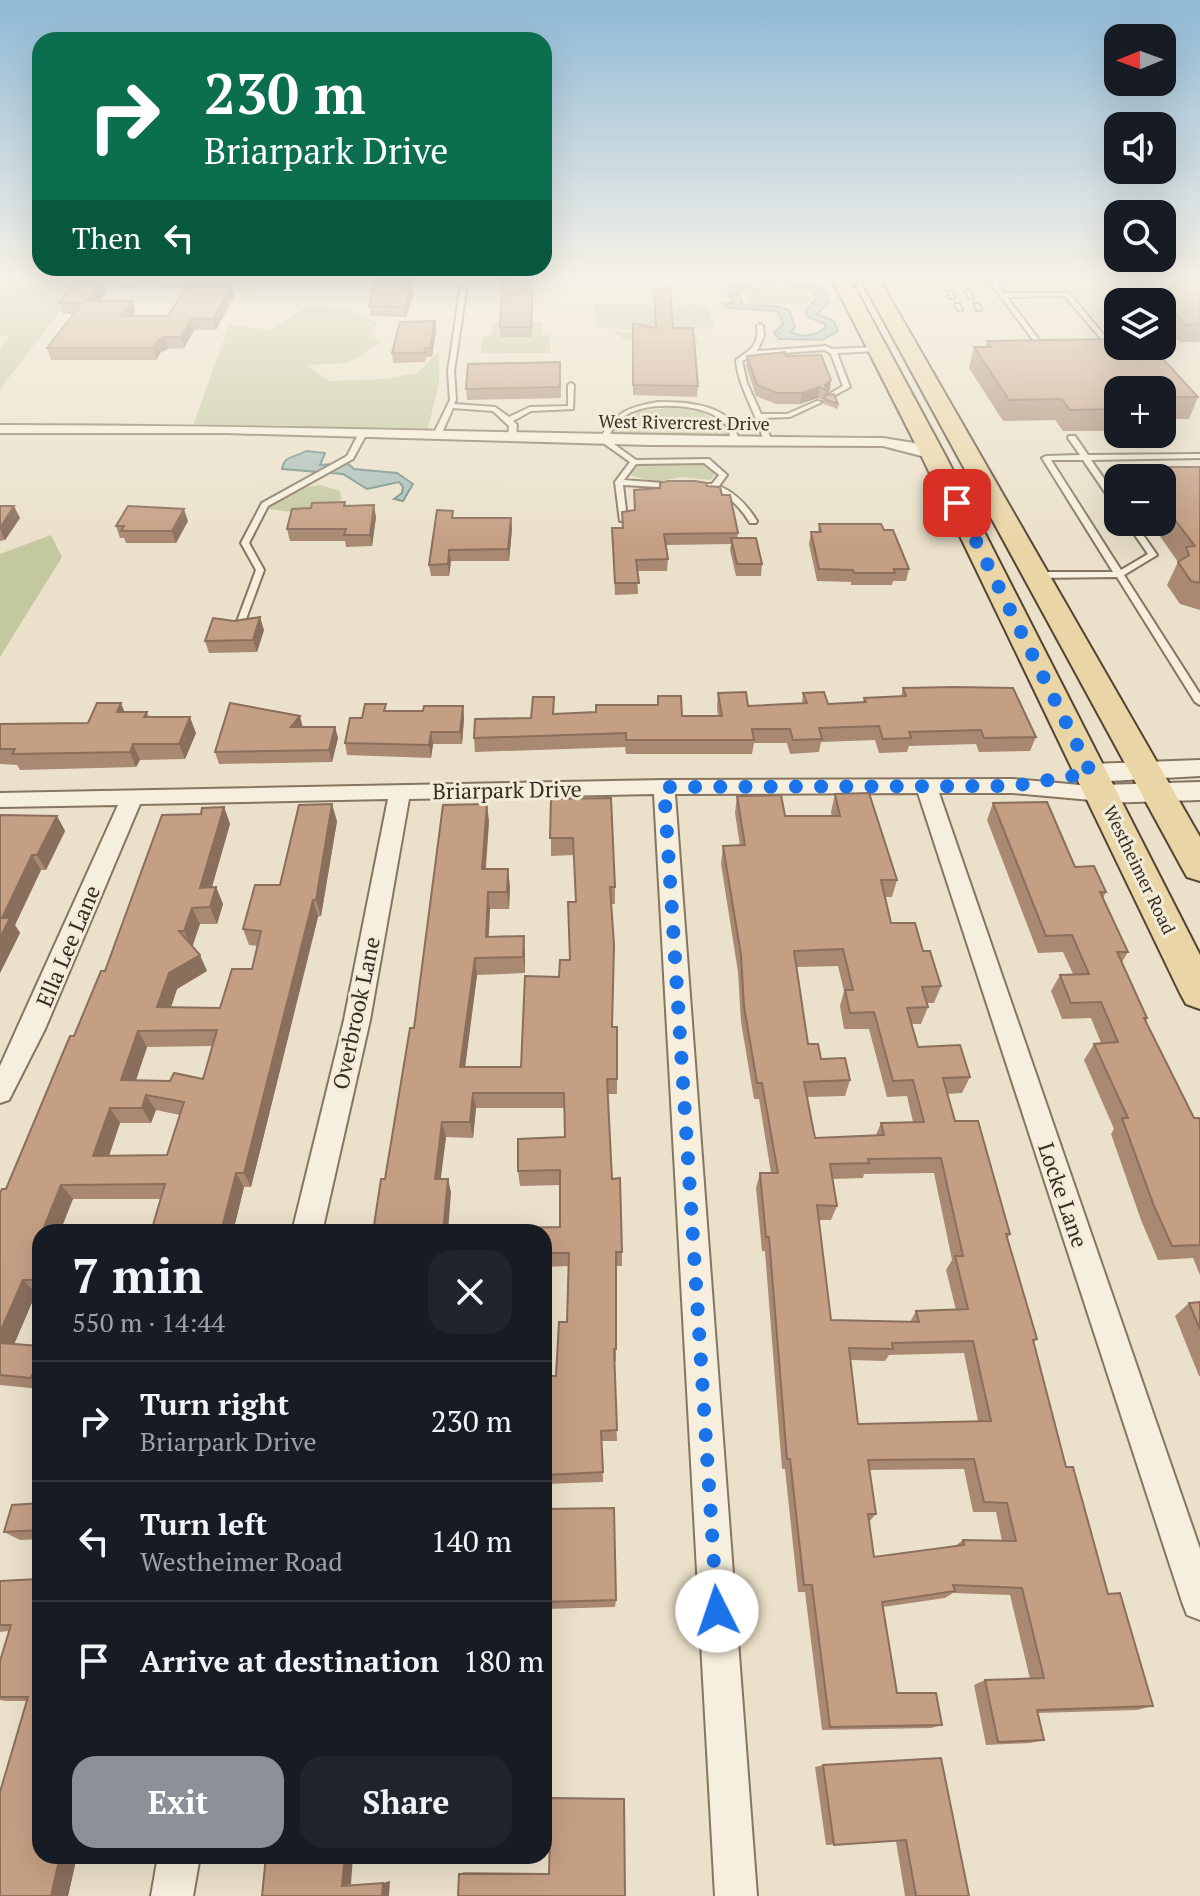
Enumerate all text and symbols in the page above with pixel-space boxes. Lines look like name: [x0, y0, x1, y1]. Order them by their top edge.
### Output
north arrow: [1104, 24, 1176, 96]
map controls: [1104, 24, 1176, 536]
text: 230 m: [204, 56, 366, 130]
icon: right: [72, 64, 176, 168]
button: sound: [1104, 112, 1176, 184]
text: Briarpark Drive: [204, 127, 448, 174]
button: search: [1104, 200, 1176, 272]
icon: left: [157, 216, 201, 260]
text: Then: [72, 218, 141, 258]
button: layers: [1104, 288, 1176, 360]
button: +: [1104, 376, 1176, 448]
street label: West Rivercrest Drive: [598, 409, 770, 435]
button: −: [1104, 464, 1176, 536]
pin: [923, 469, 991, 537]
icon: arrive: [935, 481, 979, 525]
street label: Briarpark Drive: [432, 774, 582, 805]
street label: Westheimer Road: [1098, 801, 1181, 938]
street label: Ella Lee Lane: [29, 881, 106, 1011]
street label: Overbrook Lane: [325, 934, 386, 1092]
street label: Locke Lane: [1032, 1138, 1095, 1251]
text: 7 min: [72, 1243, 203, 1307]
button: close: [428, 1250, 512, 1334]
text: 550 m · 14:44: [72, 1305, 225, 1339]
text: Turn right: [140, 1384, 289, 1424]
icon: right: [72, 1399, 116, 1443]
text: 230 m: [431, 1401, 512, 1441]
text: Briarpark Drive: [140, 1424, 317, 1458]
text: Turn left: [140, 1504, 267, 1544]
icon: left: [72, 1519, 116, 1563]
text: 140 m: [431, 1521, 512, 1561]
text: Westheimer Road: [140, 1544, 343, 1578]
position arrow: [675, 1569, 759, 1653]
icon: arrive: [72, 1639, 116, 1683]
text: Arrive at destination: [140, 1641, 439, 1681]
text: 180 m: [463, 1641, 544, 1681]
button: Exit: [72, 1756, 284, 1848]
button: Share: [300, 1756, 512, 1848]

